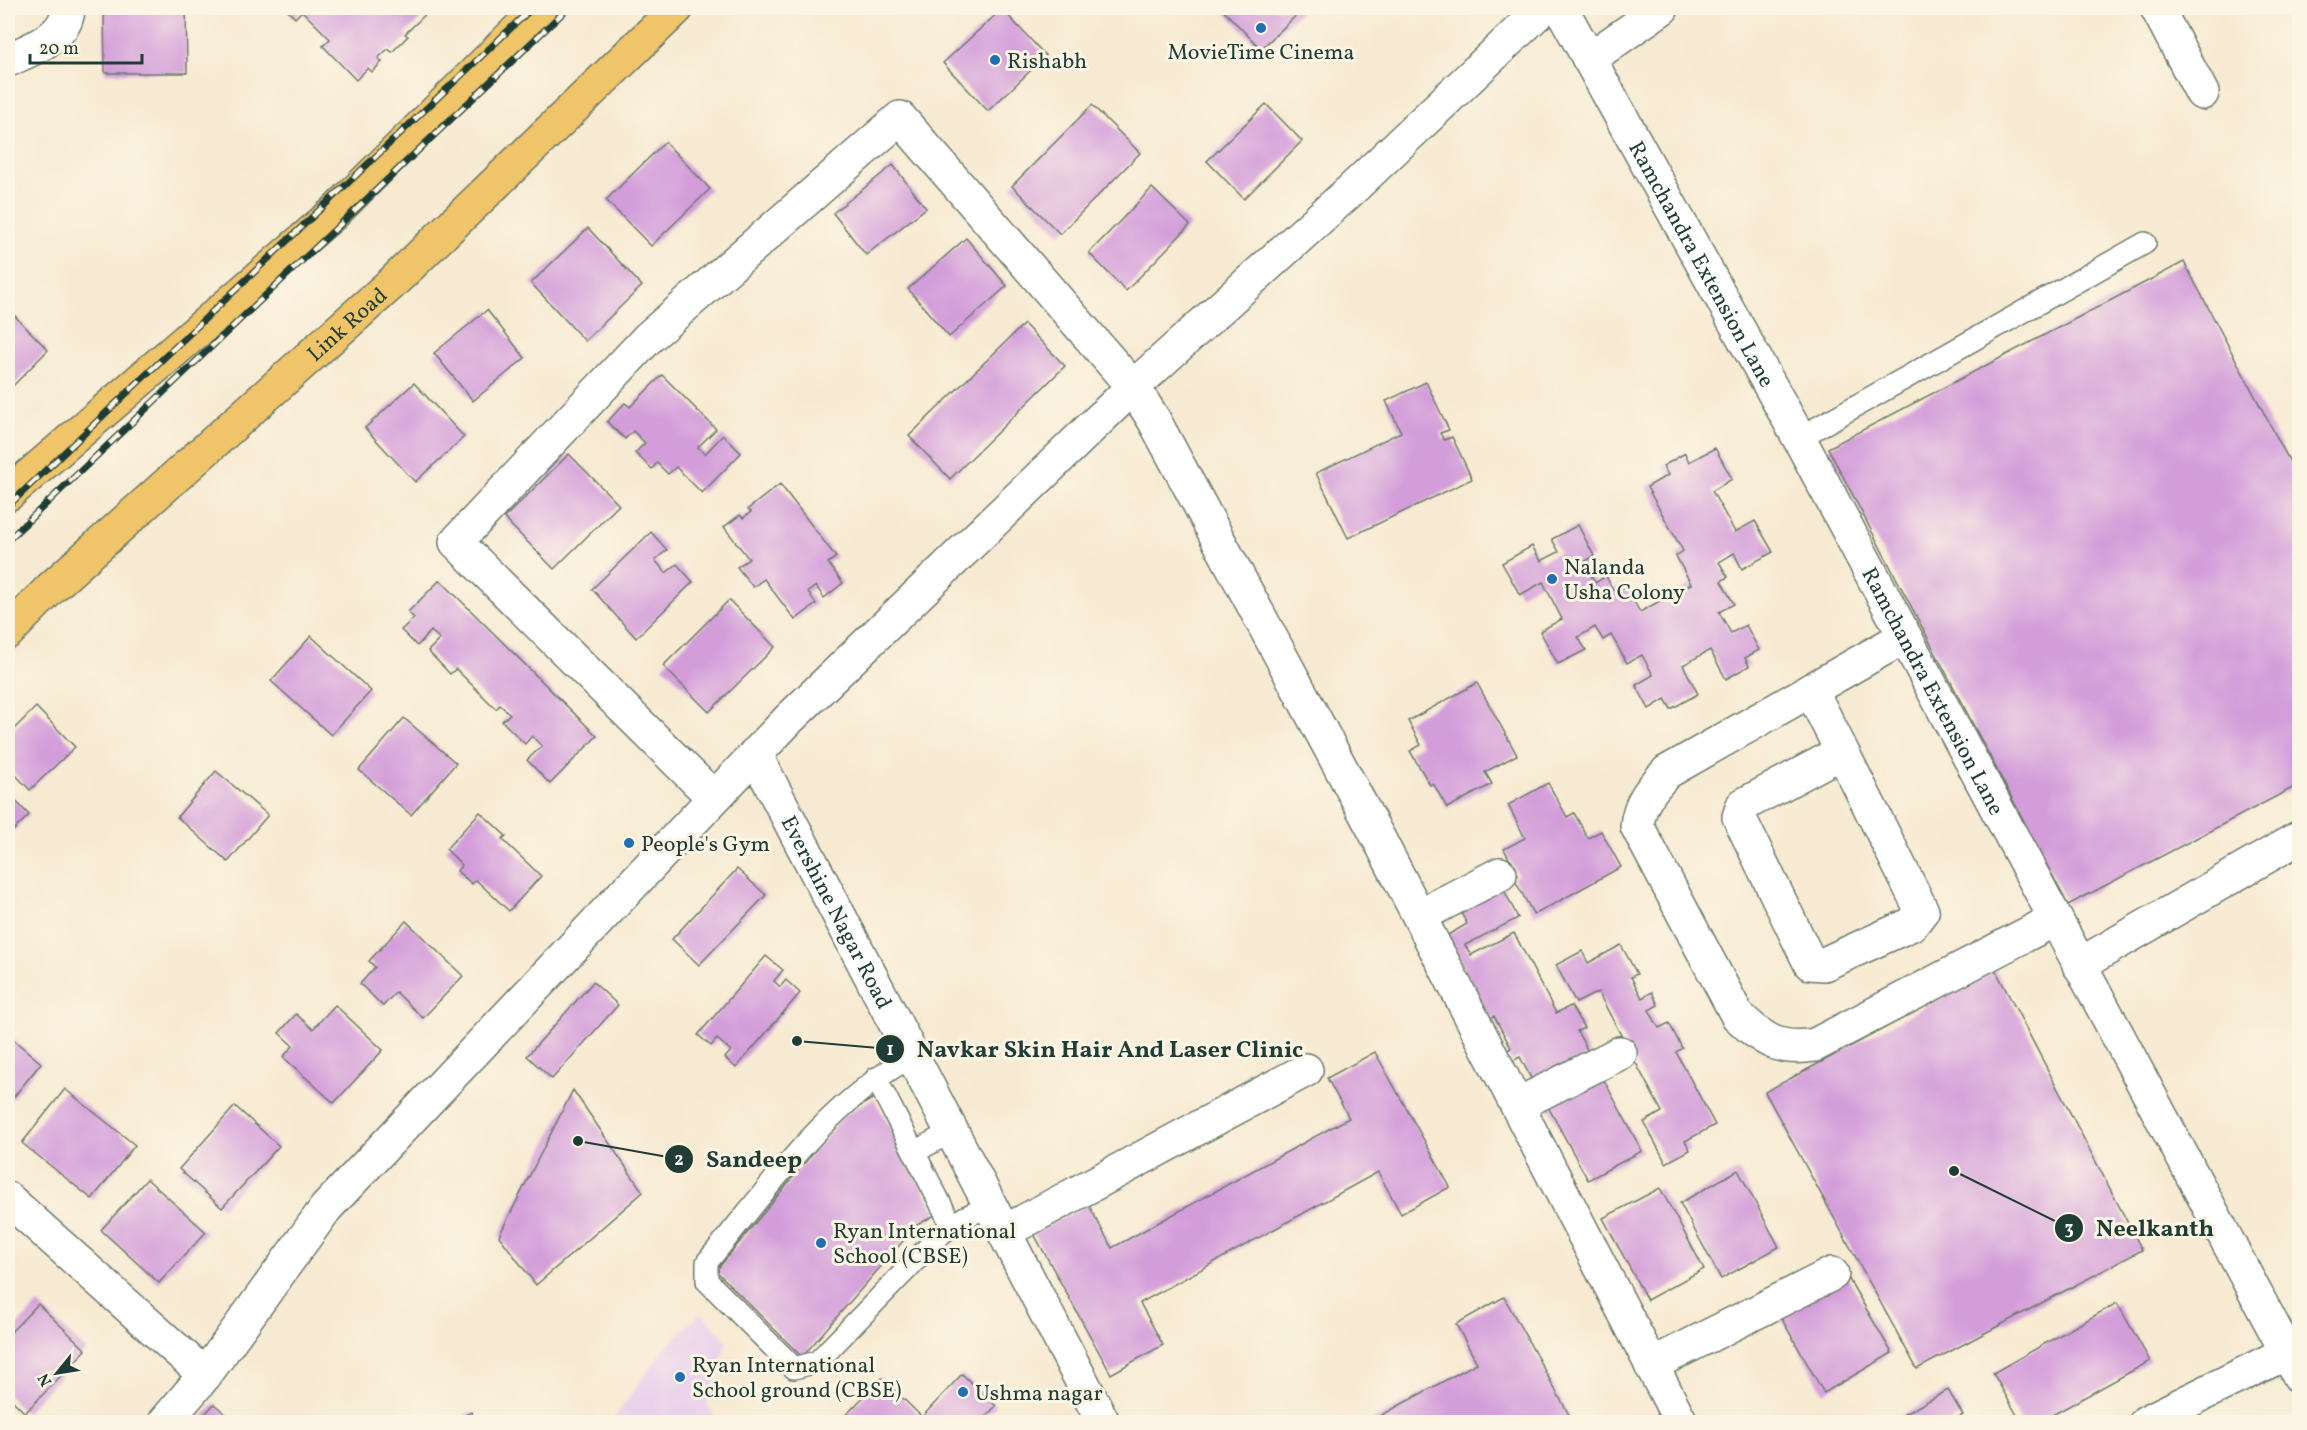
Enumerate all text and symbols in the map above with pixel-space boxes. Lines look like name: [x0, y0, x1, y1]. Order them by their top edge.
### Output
marker: MovieTime Cinema: [1254, 21, 1268, 35]
scale bar: [30, 27, 142, 65]
text: 20 m: [39, 37, 79, 62]
place label: MovieTime Cinema: [1168, 38, 1354, 69]
place label: Rishabh: [1007, 47, 1087, 78]
marker: Rishabh: [988, 53, 1002, 67]
street label: Ramchandra Extension Lane: [1620, 136, 1781, 393]
street label: Link Road: [301, 281, 395, 370]
place label: Nalanda Usha Colony: [1564, 553, 1685, 609]
street label: Ramchandra Extension Lane: [1853, 562, 2011, 821]
marker: Nalanda Usha Colony: [1545, 572, 1559, 586]
street label: Evershine Nagar Road: [772, 811, 898, 1015]
place label: People's Gym: [641, 830, 770, 861]
marker: People's Gym: [622, 836, 636, 850]
callout: Navkar Skin Hair And Laser Clinic: [875, 1028, 1316, 1070]
text: Navkar Skin Hair And Laser Clinic: [917, 1034, 1303, 1068]
text: 1: [886, 1038, 894, 1063]
callout: Sandeep: [664, 1138, 814, 1180]
text: Sandeep: [706, 1144, 802, 1178]
text: 2: [674, 1148, 684, 1173]
callout: Neelkanth: [2054, 1207, 2226, 1249]
text: Neelkanth: [2096, 1213, 2214, 1247]
place label: Ryan International School (CBSE): [833, 1217, 1016, 1273]
text: 3: [2064, 1217, 2074, 1242]
marker: Ryan International School (CBSE): [814, 1236, 828, 1250]
north arrow: [27, 1343, 87, 1403]
place label: Ryan International School ground (CBSE): [692, 1351, 901, 1407]
text: N: [33, 1369, 58, 1390]
marker: Ryan International School ground (CBSE): [673, 1370, 687, 1384]
place label: Ushma nagar: [975, 1379, 1103, 1410]
marker: Ushma nagar: [956, 1385, 970, 1399]

